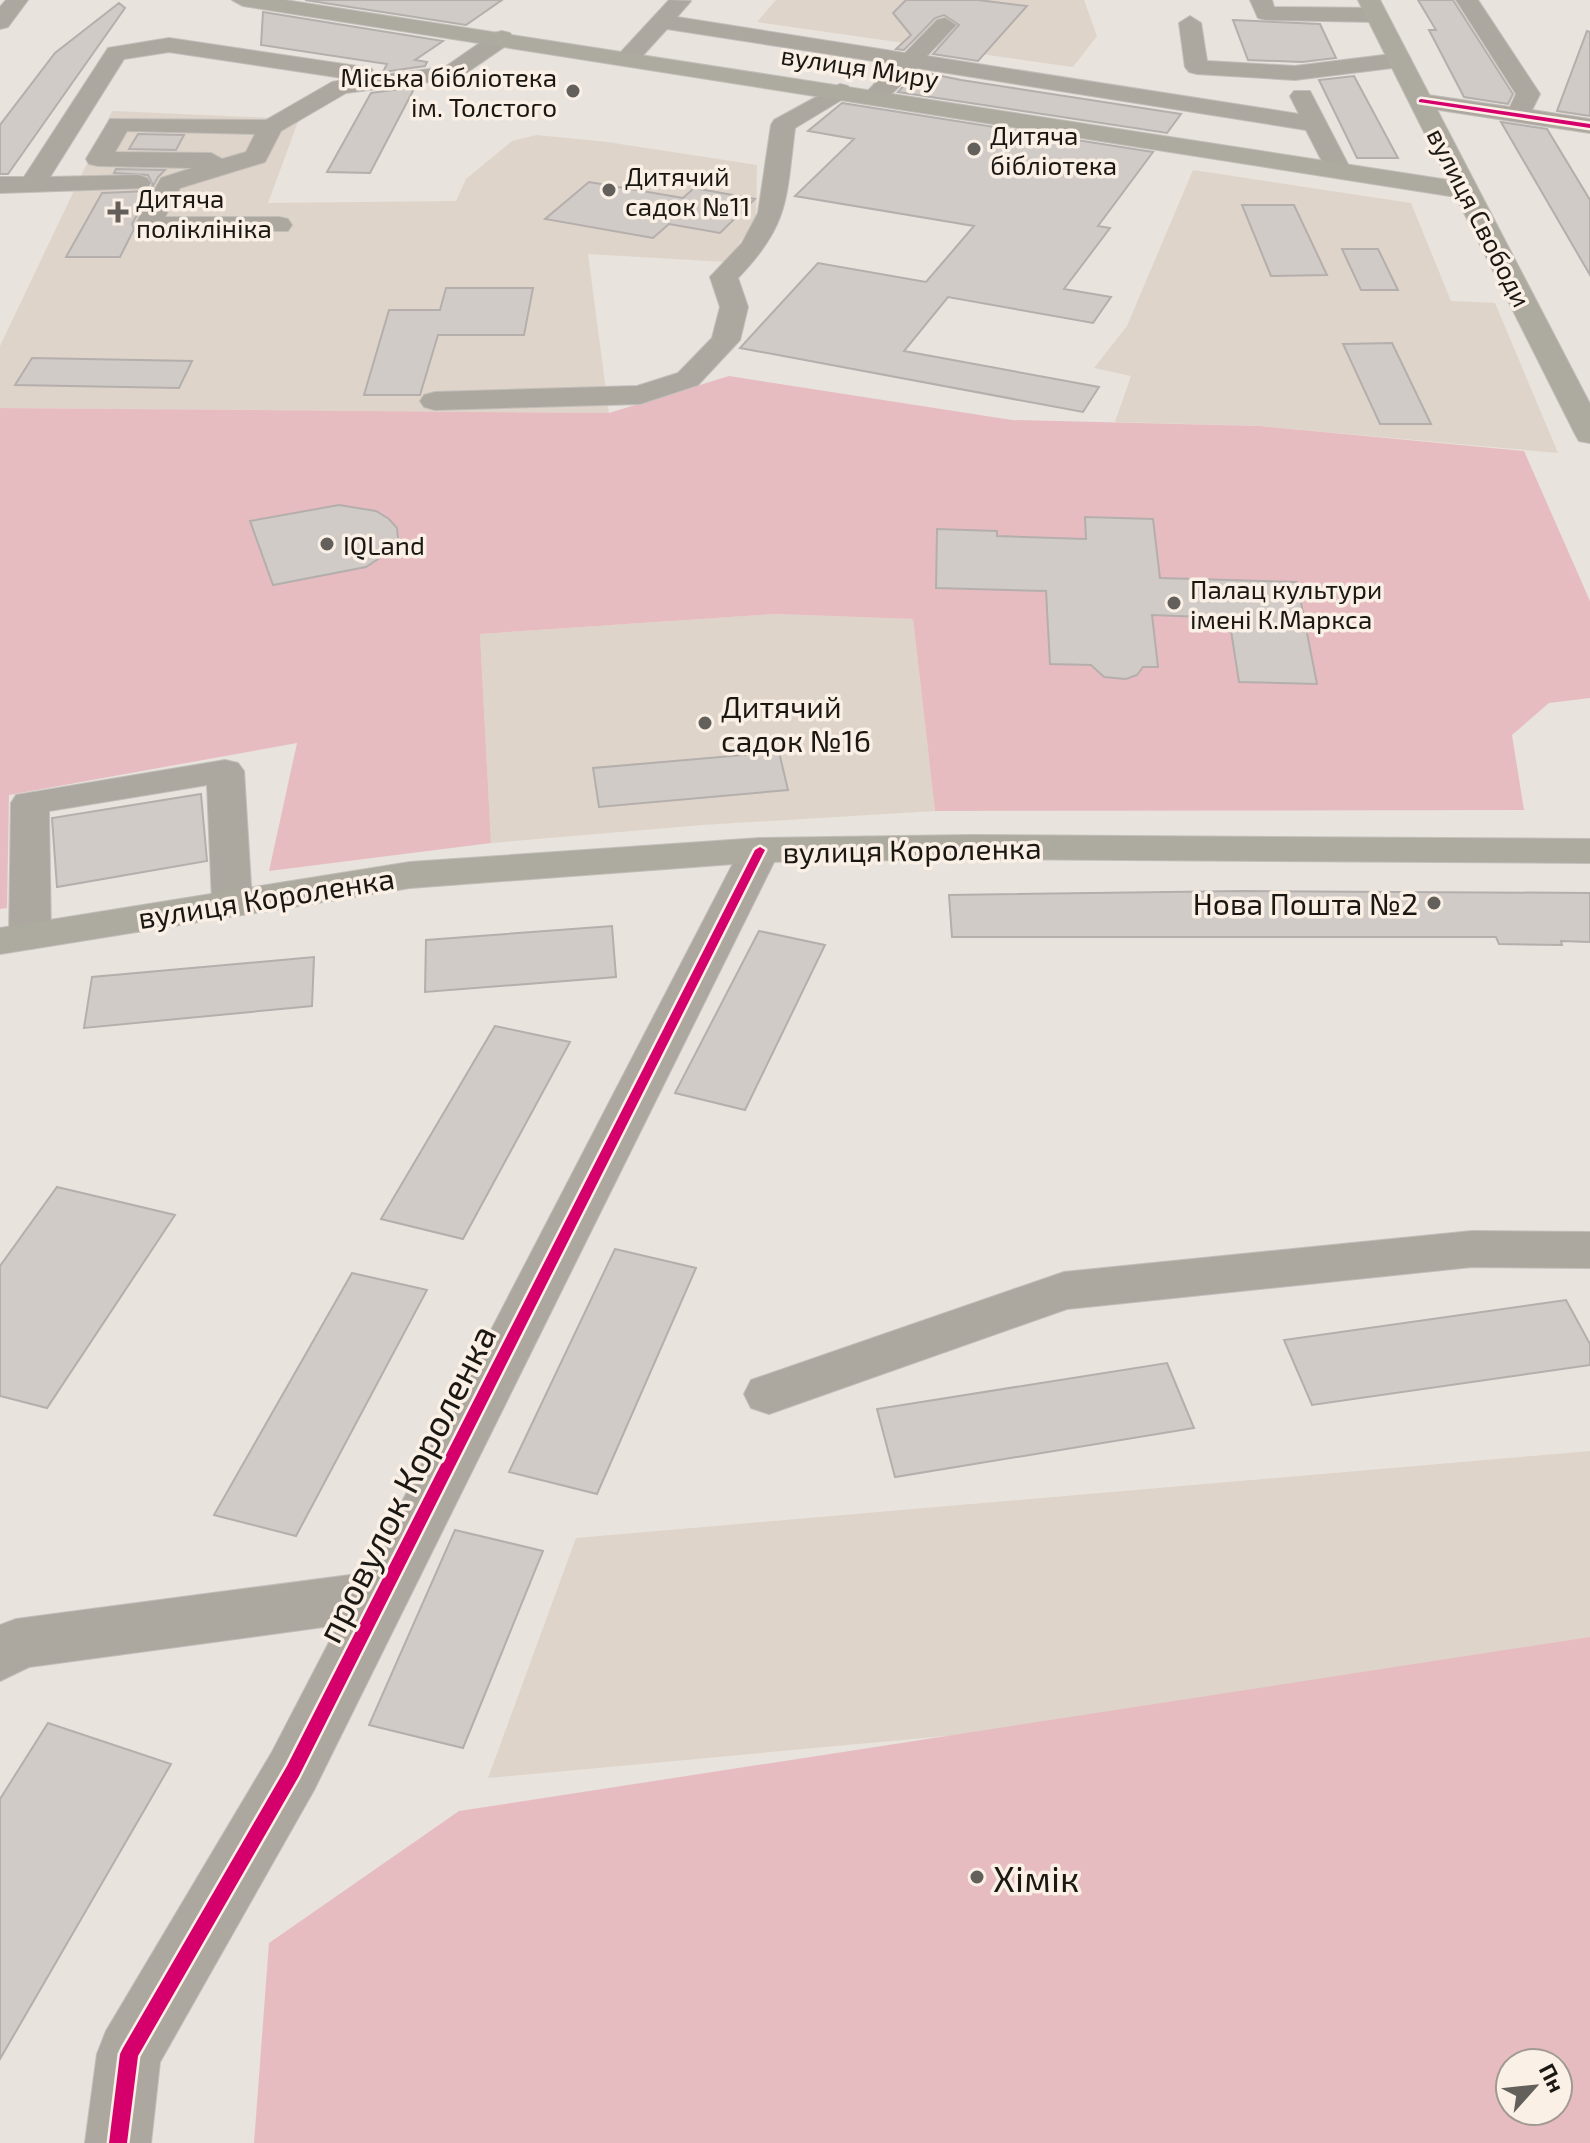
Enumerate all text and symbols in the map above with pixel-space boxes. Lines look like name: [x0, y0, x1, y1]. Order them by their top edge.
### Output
street label: вулиця Миру: [779, 38, 941, 95]
place label: Міська бібліотека ім. Толстого: [340, 61, 557, 122]
marker: Міська бібліотека ім. Толстого: [564, 82, 582, 100]
place label: Дитяча бібліотека: [990, 119, 1117, 180]
street label: вулиця Свободи: [1421, 122, 1538, 312]
marker: Дитяча бібліотека: [965, 140, 983, 158]
place label: Дитячий садок №11: [625, 160, 750, 221]
marker: Дитячий садок №11: [600, 181, 618, 199]
place label: Дитяча поліклініка: [136, 182, 272, 243]
marker: Дитяча поліклініка: [107, 201, 129, 223]
place label: IQLand: [343, 529, 425, 560]
marker: IQLand: [318, 535, 336, 553]
place label: Палац культури імені К.Маркса: [1190, 573, 1382, 634]
marker: Палац культури імені К.Маркса: [1165, 594, 1183, 612]
place label: Дитячий садок №16: [721, 688, 871, 758]
marker: Дитячий садок №16: [696, 714, 714, 732]
street label: вулиця Короленка: [782, 829, 1042, 870]
street label: вулиця Короленка: [135, 859, 397, 936]
place label: Нова Пошта №2: [1193, 885, 1418, 921]
marker: Нова Пошта №2: [1425, 894, 1443, 912]
street label: провулок Короленка: [306, 1317, 505, 1650]
place label: Хімік: [993, 1856, 1079, 1899]
marker: Хімік: [968, 1868, 986, 1886]
north arrow: [1494, 2047, 1574, 2127]
text: Пн: [1535, 2059, 1571, 2096]

